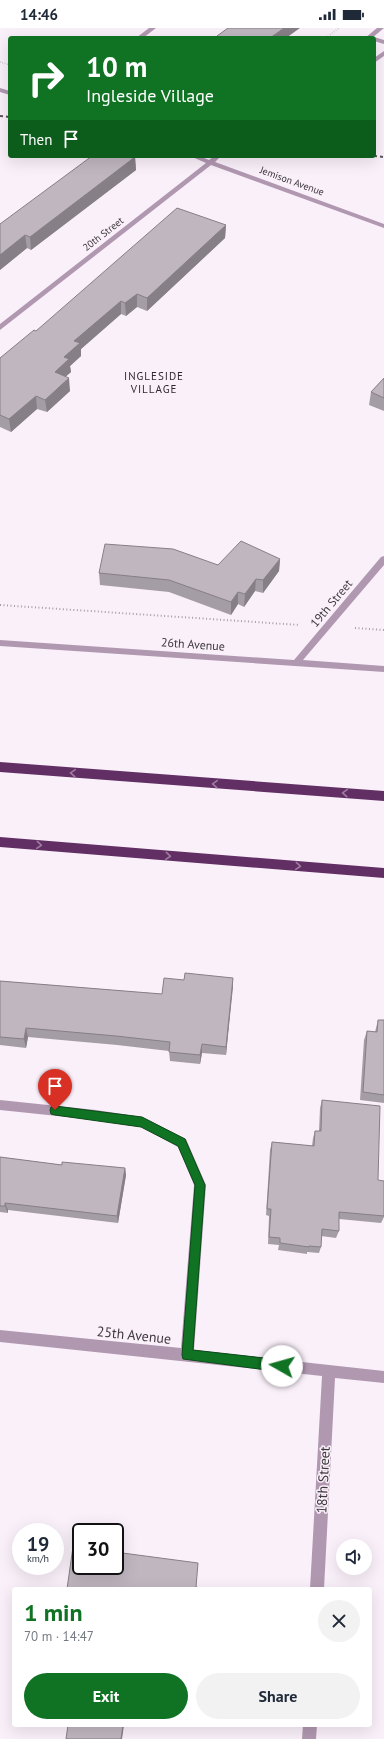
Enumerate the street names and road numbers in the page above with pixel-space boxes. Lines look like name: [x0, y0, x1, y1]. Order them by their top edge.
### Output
street label: Jemison Avenue: [257, 163, 326, 199]
street label: 20th Street: [80, 214, 126, 254]
street label: 19th Street: [307, 576, 355, 630]
street label: 26th Avenue: [161, 634, 225, 654]
street label: 25th Avenue: [96, 1322, 172, 1348]
street label: 18th Street: [312, 1446, 334, 1514]

